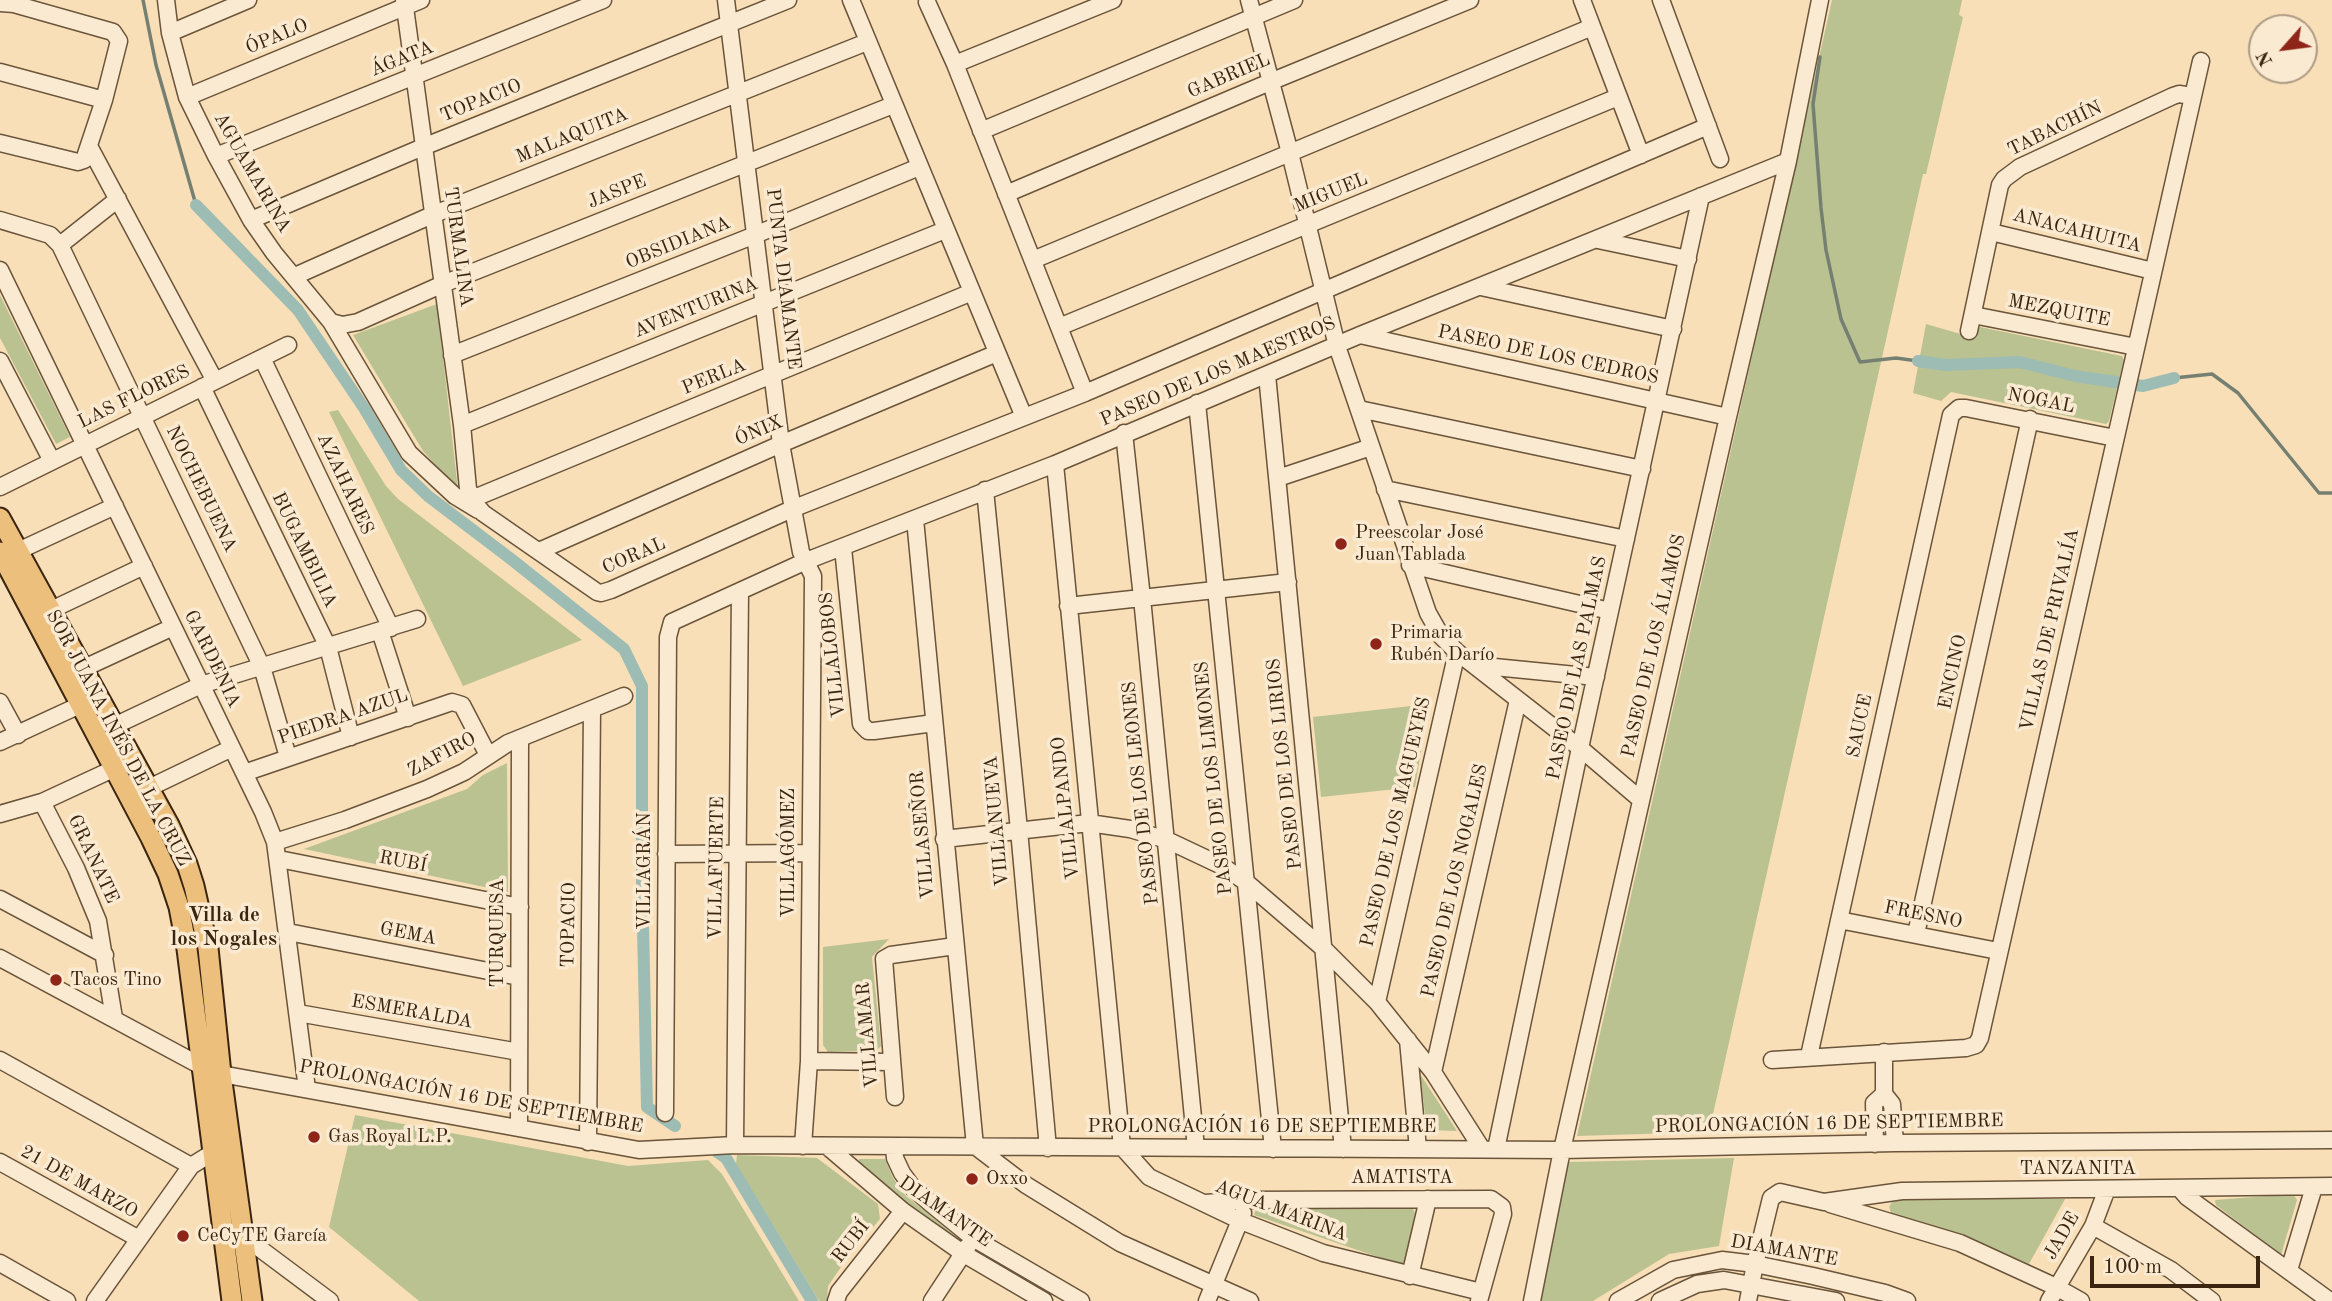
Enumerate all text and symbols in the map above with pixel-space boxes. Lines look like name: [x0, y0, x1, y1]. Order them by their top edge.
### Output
street label: ÓPALO: [242, 14, 312, 60]
north arrow: [2248, 14, 2318, 84]
street label: ÁGATA: [367, 36, 437, 82]
text: N: [2254, 47, 2278, 69]
street label: GABRIEL: [1184, 48, 1274, 104]
street label: TOPACIO: [437, 74, 525, 128]
street label: TABACHÍN: [2004, 96, 2106, 162]
street label: MALAQUITA: [513, 103, 631, 169]
street label: AGUAMARINA: [208, 109, 296, 237]
street label: MIGUEL: [1291, 168, 1371, 218]
street label: JASPE: [584, 170, 650, 214]
street label: TURMALINA: [438, 185, 478, 309]
street label: PUNTA DIAMANTE: [761, 187, 805, 371]
street label: ANACAHUITA: [2010, 204, 2144, 258]
street label: OBSIDIANA: [622, 212, 734, 274]
street label: AVENTURINA: [631, 273, 761, 343]
street label: MEZQUITE: [2006, 290, 2112, 332]
street label: PASEO DE LOS MAESTROS: [1097, 312, 1339, 432]
street label: PASEO DE LOS CEDROS: [1435, 320, 1661, 390]
street label: PERLA: [679, 354, 749, 400]
street label: LAS FLORES: [74, 360, 194, 434]
street label: NOGAL: [2005, 383, 2077, 419]
street label: ÓNIX: [732, 411, 786, 451]
street label: NOCHEBUENA: [161, 422, 241, 556]
street label: AZAHARES: [312, 430, 378, 538]
street label: BUGAMBILIA: [266, 488, 342, 612]
place label: Preescolar José Juan Tablada: [1355, 522, 1483, 566]
street label: VILLAS DE PRIVALÍA: [2016, 526, 2084, 734]
street label: CORAL: [599, 532, 669, 580]
street label: PASEO DE LOS ÁLAMOS: [1617, 532, 1691, 760]
marker: Preescolar José Juan Tablada: [1333, 536, 1349, 552]
street label: PASEO DE LAS PALMAS: [1542, 554, 1612, 782]
street label: VILLALOBOS: [815, 591, 851, 719]
street label: SOR JUANA INÉS DE LA CRUZ: [41, 606, 195, 870]
street label: GARDENIA: [179, 606, 245, 712]
place label: Primaria Rubén Darío: [1390, 622, 1494, 666]
street label: ENCINO: [1934, 633, 1972, 711]
marker: Primaria Rubén Darío: [1368, 636, 1384, 652]
street label: PASEO DE LOS LIRIOS: [1263, 657, 1307, 871]
street label: PASEO DE LOS LIMONES: [1190, 660, 1238, 896]
street label: PASEO DE LOS LEONES: [1118, 680, 1164, 906]
street label: PIEDRA AZUL: [275, 684, 411, 750]
street label: SAUCE: [1842, 692, 1878, 760]
street label: PASEO DE LOS MAGUEYES: [1356, 695, 1436, 949]
street label: ZAFIRO: [404, 728, 480, 782]
street label: VILLALPANDO: [1047, 735, 1085, 881]
street label: VILLANUEVA: [980, 755, 1014, 887]
street label: PASEO DE LOS NOGALES: [1417, 762, 1493, 1000]
street label: VILLASEÑOR: [906, 770, 940, 900]
street label: VILLAGÓMEZ: [778, 788, 800, 918]
street label: VILLAFUERTE: [704, 796, 730, 940]
street label: GRANATE: [63, 811, 123, 907]
street label: VILLAGRÁN: [634, 812, 656, 930]
street label: RUBÍ: [377, 846, 429, 878]
street label: TURQUESA: [487, 878, 509, 988]
street label: TOPACIO: [557, 882, 581, 968]
street label: FRESNO: [1882, 896, 1964, 934]
district label: Villa de los Nogales: [171, 902, 277, 952]
street label: GEMA: [378, 917, 438, 951]
place label: Tacos Tino: [70, 969, 162, 991]
marker: Tacos Tino: [48, 972, 64, 988]
street label: VILLAMAR: [852, 981, 884, 1089]
street label: ESMERALDA: [350, 990, 474, 1034]
street label: PROLONGACIÓN 16 DE SEPTIEMBRE: [297, 1055, 645, 1139]
street label: PROLONGACIÓN 16 DE SEPTIEMBRE: [1654, 1110, 2004, 1138]
street label: PROLONGACIÓN 16 DE SEPTIEMBRE: [1088, 1116, 1436, 1138]
place label: Gas Royal L.P.: [328, 1126, 451, 1148]
marker: Gas Royal L.P.: [306, 1129, 322, 1145]
street label: 21 DE MARZO: [16, 1140, 142, 1224]
street label: TANZANITA: [2020, 1158, 2136, 1180]
street label: AMATISTA: [1351, 1167, 1453, 1189]
place label: Oxxo: [986, 1168, 1028, 1190]
marker: Oxxo: [964, 1171, 980, 1187]
street label: DIAMANTE: [894, 1172, 996, 1252]
street label: AGUA MARINA: [1211, 1175, 1351, 1247]
street label: JADE: [2039, 1208, 2085, 1264]
street label: RUBÍ: [827, 1216, 875, 1268]
place label: CeCyTE García: [197, 1225, 327, 1247]
marker: CeCyTE García: [175, 1228, 191, 1244]
street label: DIAMANTE: [1729, 1230, 1839, 1272]
scale bar: [2094, 1242, 2264, 1286]
text: 100 m: [2103, 1257, 2162, 1278]

